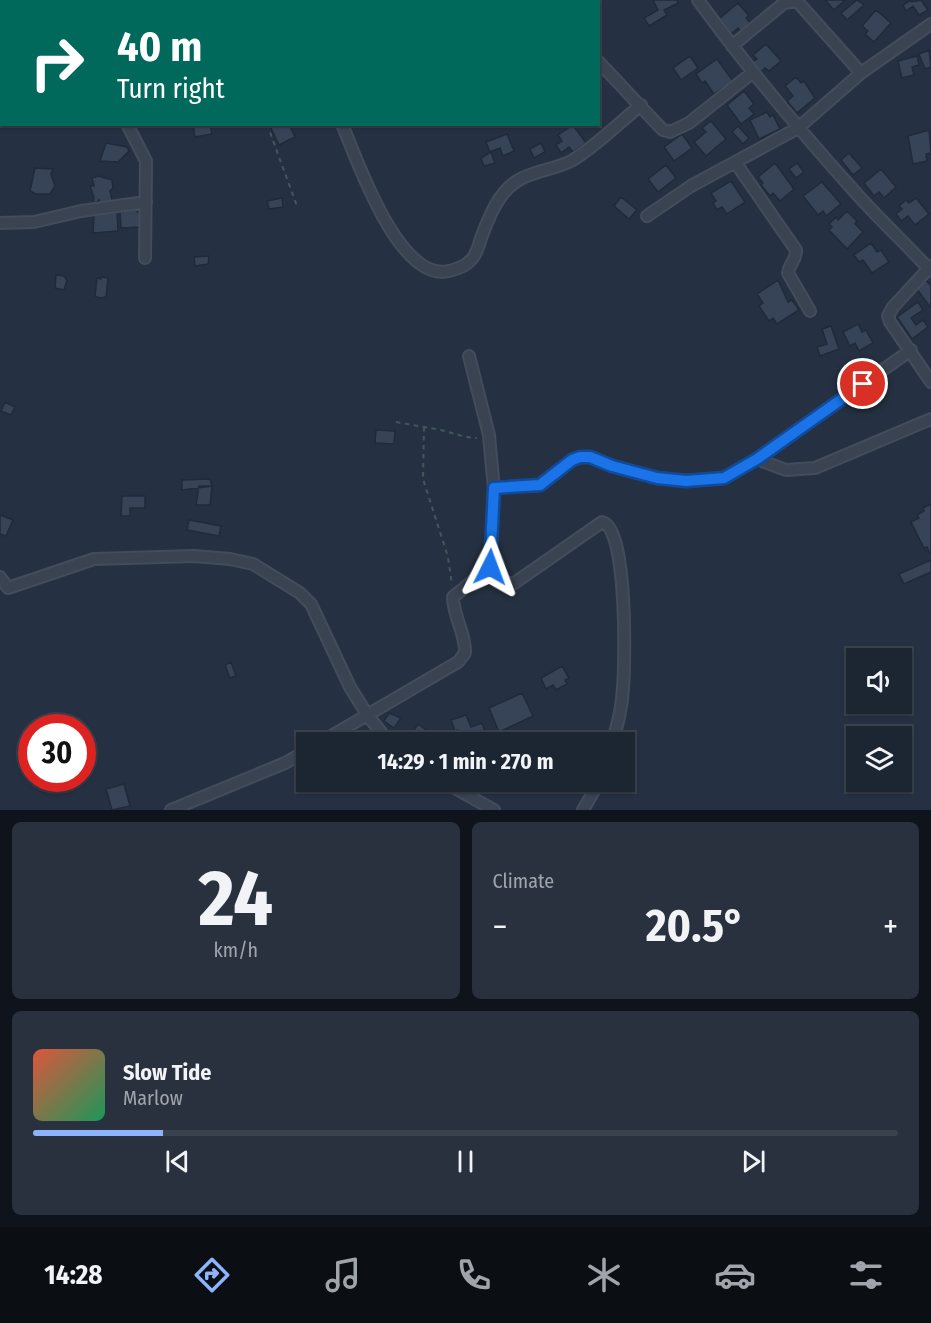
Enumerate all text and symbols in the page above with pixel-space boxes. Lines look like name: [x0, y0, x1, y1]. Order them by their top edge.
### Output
text: 40 m: [117, 22, 202, 72]
icon: right: [18, 24, 96, 102]
text: Turn right: [117, 73, 225, 105]
pin: [837, 358, 888, 409]
icon: arrive: [846, 367, 879, 400]
position arrow: [458, 535, 522, 599]
map controls: [846, 648, 912, 792]
button: sound: [846, 648, 912, 714]
speed limit sign: 30: [18, 714, 96, 792]
button: layers: [846, 726, 912, 792]
text: 14:29 · 1 min · 270 m: [377, 748, 554, 775]
text: 24: [198, 852, 273, 946]
text: Climate: [493, 869, 554, 893]
text: 20.5°: [646, 899, 745, 953]
text: −: [493, 907, 507, 947]
text: +: [883, 907, 898, 947]
text: km/h: [213, 938, 258, 962]
text: Slow Tide: [123, 1059, 211, 1086]
text: Marlow: [123, 1086, 183, 1110]
icon: previous: [161, 1145, 194, 1178]
icon: pause: [449, 1145, 482, 1178]
icon: next: [737, 1145, 770, 1178]
icon: directions: [191, 1254, 233, 1296]
icon: music: [322, 1254, 364, 1296]
icon: phone: [453, 1254, 495, 1296]
icon: climate: [583, 1254, 625, 1296]
icon: car: [714, 1254, 756, 1296]
icon: filters: [845, 1254, 887, 1296]
text: 14:28: [44, 1259, 103, 1291]

